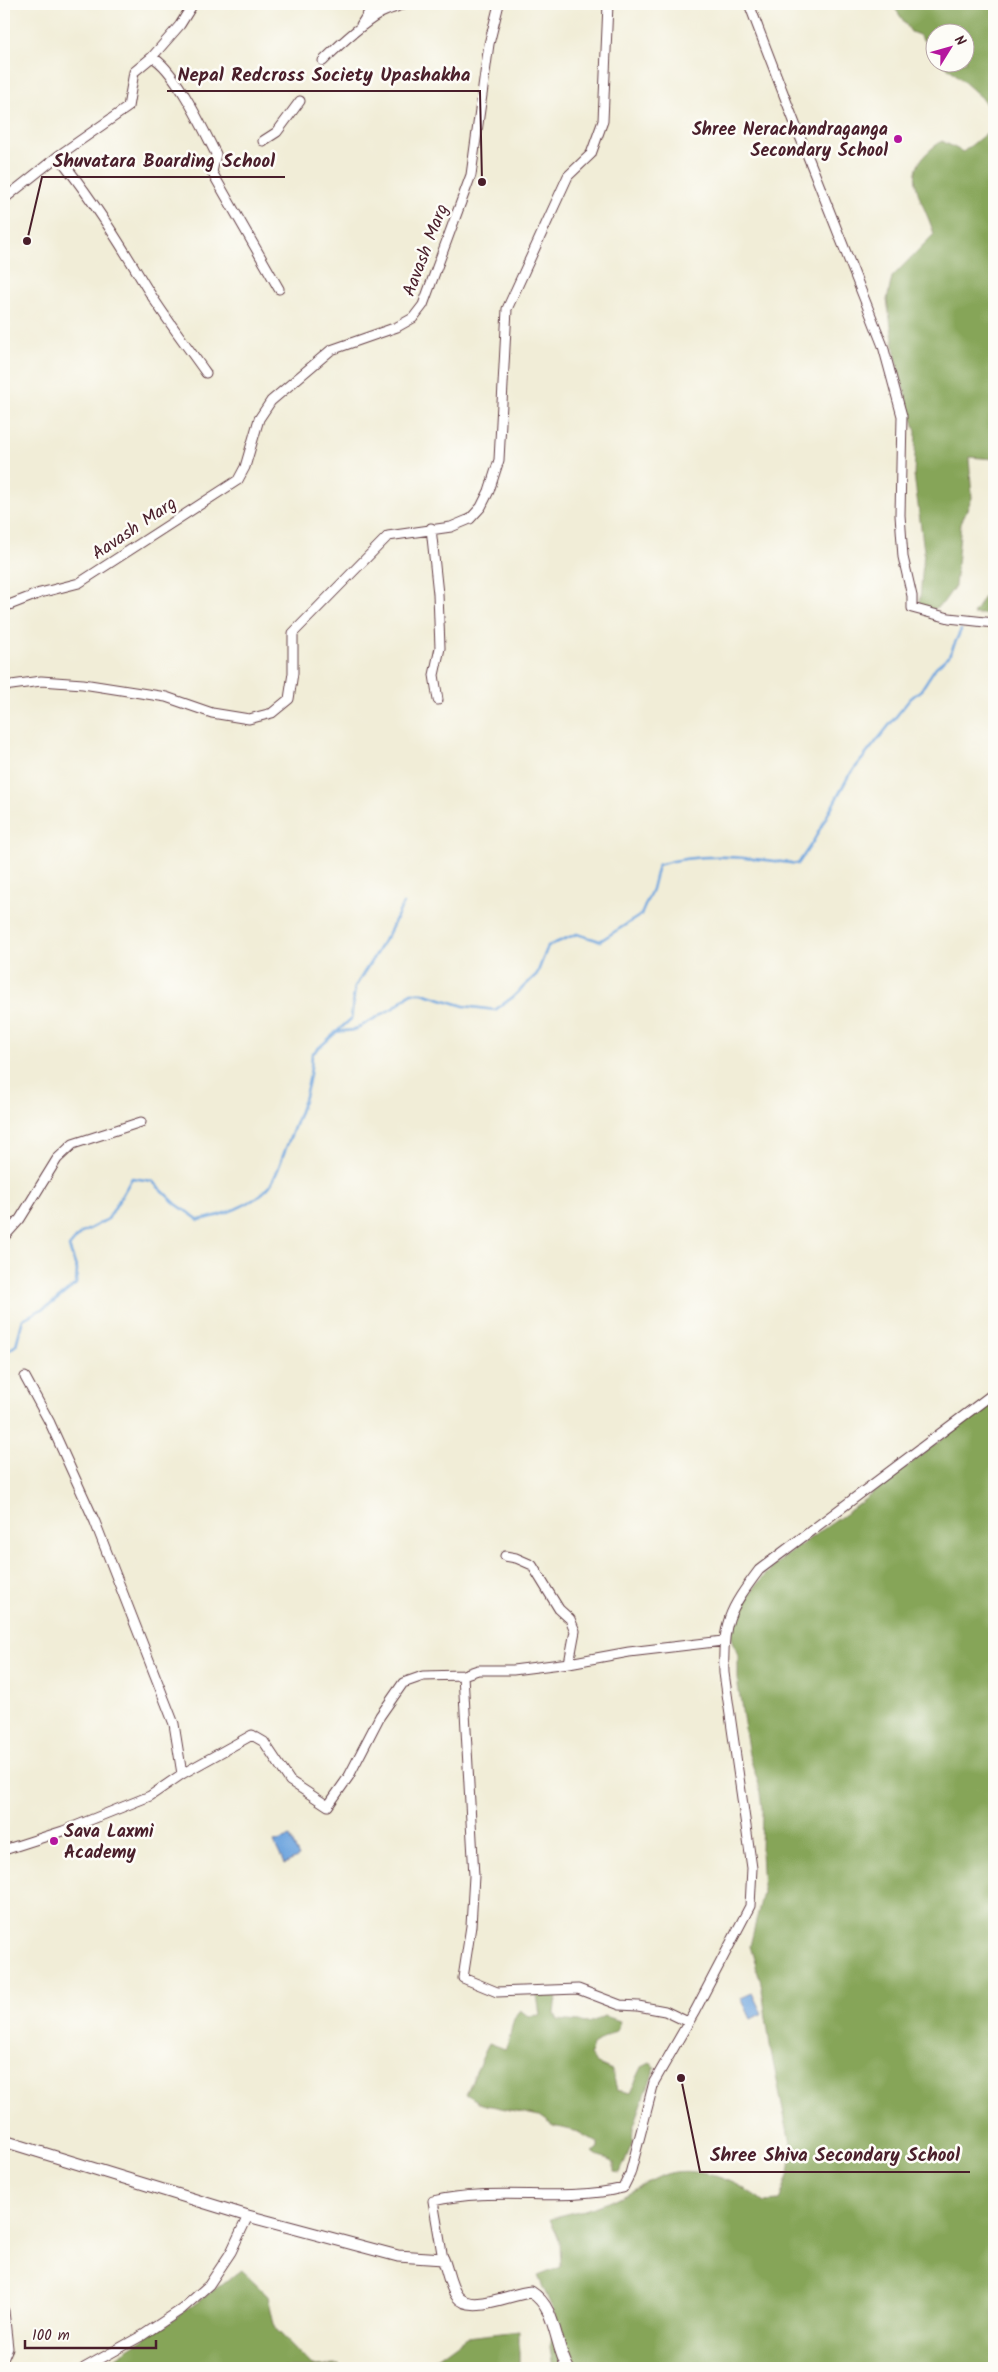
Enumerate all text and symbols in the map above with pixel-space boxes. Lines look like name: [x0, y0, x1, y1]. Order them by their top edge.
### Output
north arrow: [926, 22, 976, 72]
text: N: [948, 31, 971, 51]
callout: Nepal Redcross Society Upashakha: [167, 57, 480, 91]
text: Nepal Redcross Society Upashakha: [177, 61, 471, 91]
place label: Shree Nerachandraganga Secondary School: [692, 116, 888, 166]
marker: Shree Nerachandraganga Secondary School: [892, 133, 904, 145]
callout: Shuvatara Boarding School: [42, 143, 285, 177]
text: Shuvatara Boarding School: [53, 147, 276, 177]
street label: Aavash Marg: [395, 200, 457, 301]
street label: Aavash Marg: [86, 490, 183, 568]
place label: Sava Laxmi Academy: [64, 1818, 154, 1868]
marker: Sava Laxmi Academy: [48, 1835, 60, 1847]
callout: Shree Shiva Secondary School: [700, 2138, 970, 2172]
text: Shree Shiva Secondary School: [710, 2141, 961, 2171]
scale bar: [25, 2317, 156, 2349]
text: 100 m: [32, 2324, 70, 2348]

